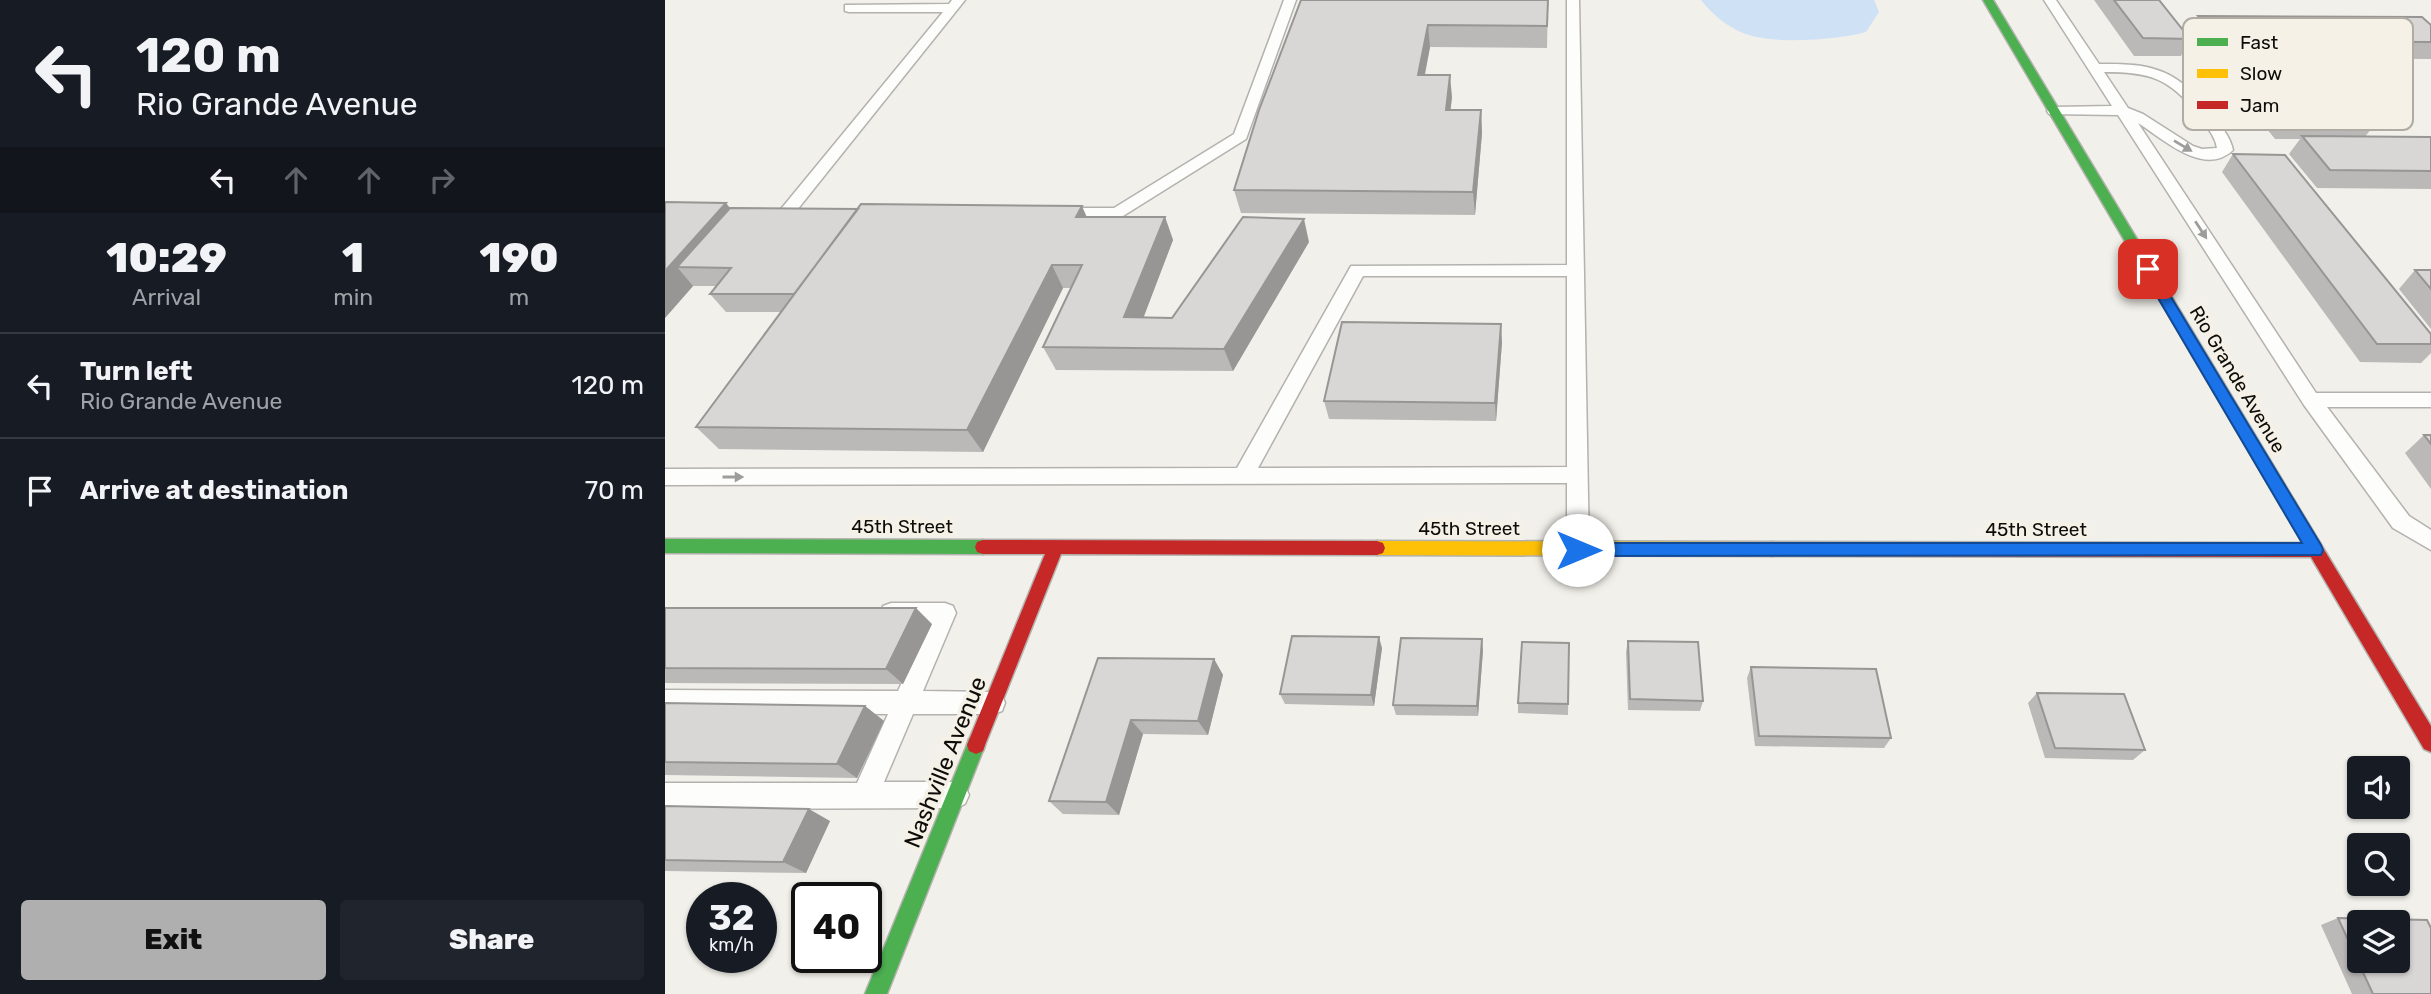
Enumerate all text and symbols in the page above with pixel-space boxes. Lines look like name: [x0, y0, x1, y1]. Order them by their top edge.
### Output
legend: [2183, 18, 2413, 130]
text: 120 m: [136, 26, 281, 84]
icon: left: [21, 28, 112, 119]
text: Fast: [2240, 31, 2279, 54]
text: Slow: [2240, 62, 2282, 85]
text: Rio Grande Avenue: [136, 85, 418, 123]
text: Jam: [2240, 94, 2279, 117]
one-way arrow: [2174, 139, 2193, 152]
icon: left: [204, 161, 242, 199]
icon: ahead: [277, 161, 315, 199]
icon: ahead: [350, 161, 388, 199]
icon: right: [423, 161, 461, 199]
one-way arrow: [2195, 220, 2208, 240]
text: 10:29: [106, 233, 227, 283]
text: 1: [342, 233, 364, 283]
text: 190: [479, 233, 559, 283]
pin: [2118, 239, 2178, 299]
icon: arrive: [2129, 250, 2167, 288]
text: Arrival: [132, 283, 201, 311]
text: min: [333, 283, 373, 311]
text: m: [509, 283, 529, 311]
street label: Rio Grande Avenue: [2185, 302, 2291, 457]
text: Turn left: [80, 356, 192, 387]
icon: left: [21, 367, 59, 405]
text: 120 m: [572, 370, 644, 401]
text: Rio Grande Avenue: [80, 387, 282, 415]
one-way arrow: [722, 471, 744, 483]
icon: arrive: [21, 472, 59, 510]
text: Arrive at destination: [80, 475, 348, 506]
text: 70 m: [585, 475, 644, 506]
position arrow: [1541, 513, 1615, 587]
street label: 45th Street: [851, 515, 953, 538]
street label: 45th Street: [1418, 517, 1520, 540]
street label: 45th Street: [1985, 518, 2087, 541]
street label: Nashville Avenue: [898, 672, 992, 852]
map controls: [2347, 756, 2410, 973]
button: sound: [2347, 756, 2410, 819]
button: search: [2347, 833, 2410, 896]
speed limit sign: 40: [791, 882, 882, 973]
text: 32: [709, 897, 754, 939]
button: Exit: [21, 900, 326, 980]
button: Share: [340, 900, 644, 980]
button: layers: [2347, 910, 2410, 973]
text: km/h: [709, 934, 754, 956]

